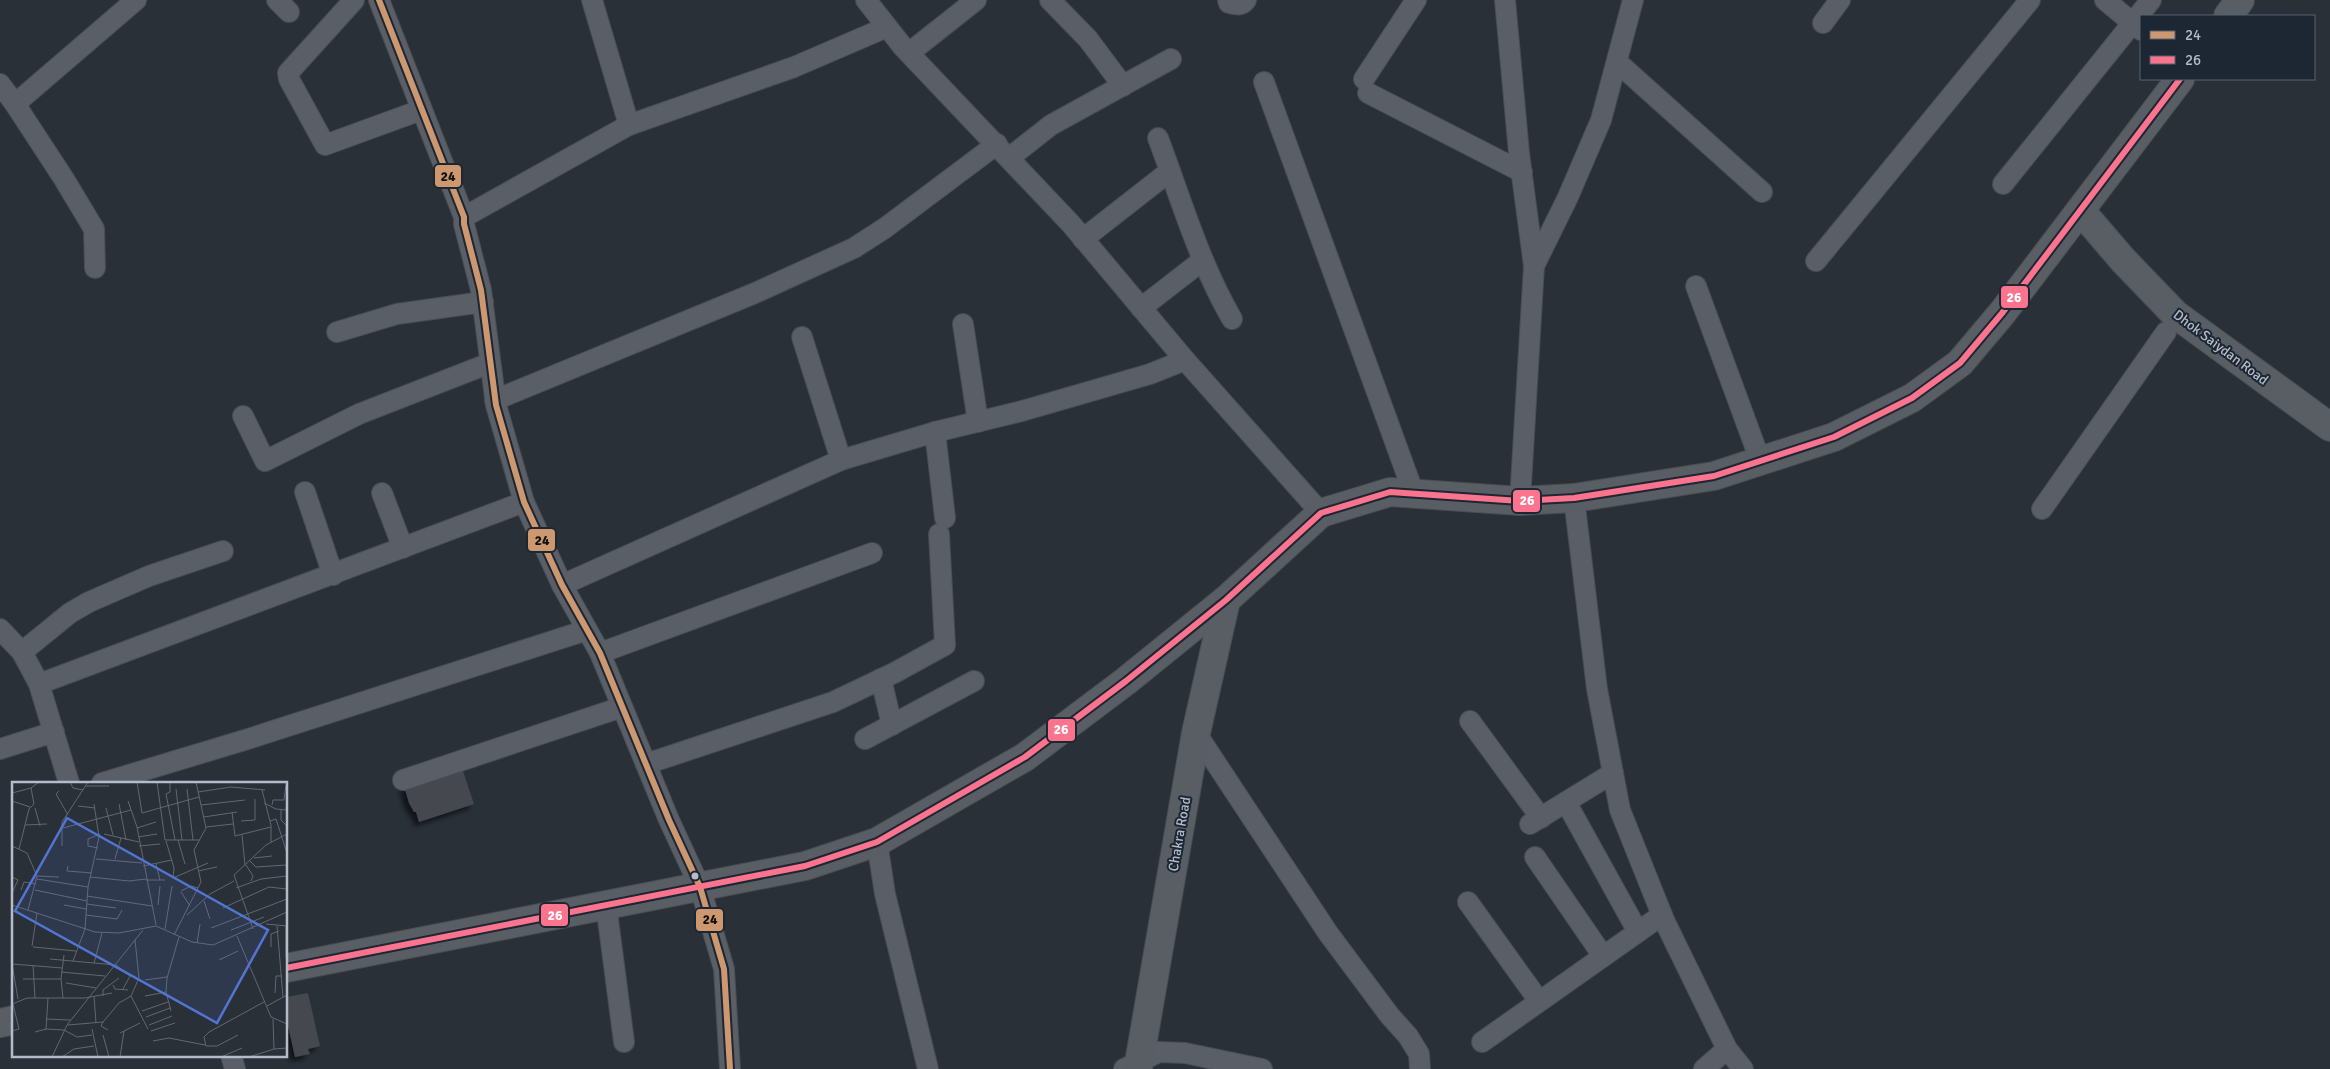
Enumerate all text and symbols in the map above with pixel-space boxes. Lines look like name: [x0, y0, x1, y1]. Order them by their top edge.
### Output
legend: [2140, 15, 2315, 80]
text: 24: [2185, 26, 2201, 44]
text: 26: [2185, 51, 2201, 69]
line badge: 24: [434, 164, 462, 188]
text: 24: [440, 168, 456, 185]
line badge: 26: [2000, 285, 2029, 309]
text: 26: [2006, 289, 2022, 306]
street label: Dhok Saiydan Road: [2170, 306, 2271, 389]
line badge: 26: [1512, 489, 1541, 513]
text: 26: [1519, 492, 1535, 509]
line badge: 24: [527, 528, 556, 552]
text: 24: [534, 532, 550, 549]
line badge: 26: [1047, 718, 1076, 742]
text: 26: [1053, 721, 1069, 738]
inset map: [12, 782, 288, 1056]
street label: Chakra Road: [1165, 795, 1194, 873]
unlabelled marker: [690, 871, 700, 881]
line badge: 26: [540, 903, 569, 927]
text: 26: [547, 907, 563, 924]
line badge: 24: [695, 908, 724, 932]
text: 24: [702, 911, 718, 928]

